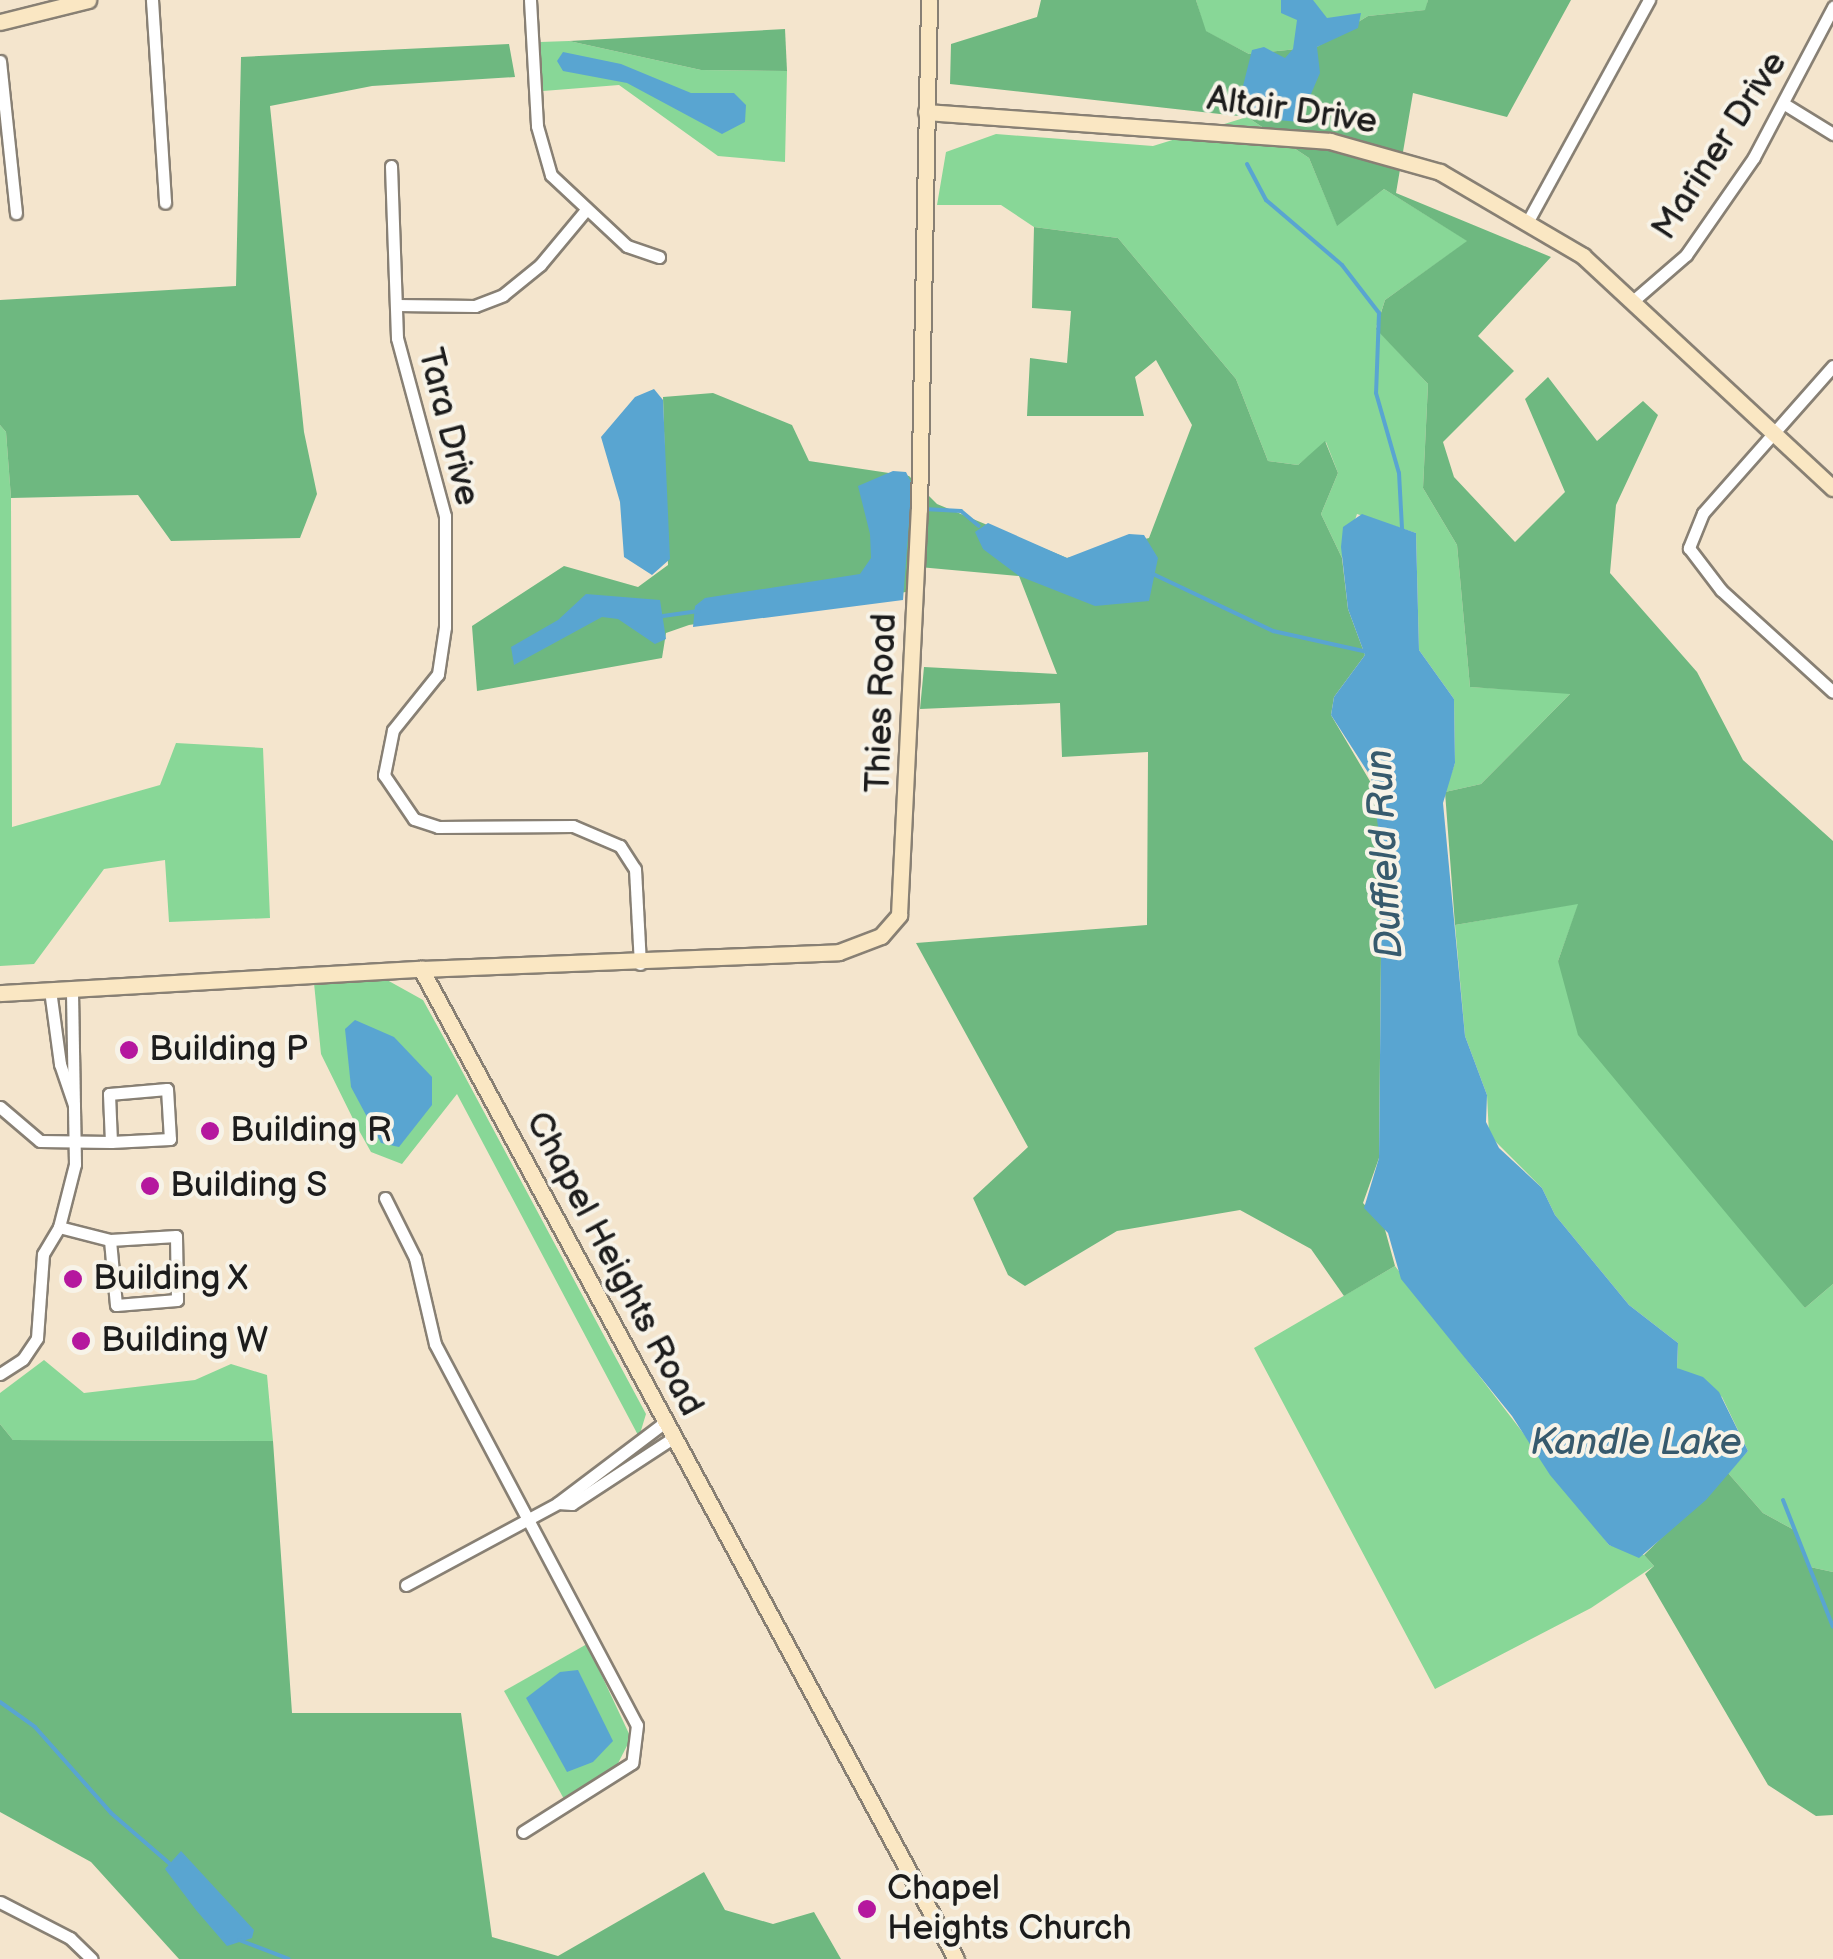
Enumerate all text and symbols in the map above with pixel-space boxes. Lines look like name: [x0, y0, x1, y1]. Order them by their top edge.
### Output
street label: Mariner Drive: [1644, 44, 1796, 248]
street label: Altair Drive: [1204, 78, 1380, 144]
street label: Tara Drive: [408, 344, 488, 510]
street label: Thies Road: [858, 612, 906, 794]
water label: Duffield Run: [1357, 748, 1413, 960]
place label: Building P: [149, 1029, 308, 1071]
marker: Building P: [118, 1039, 140, 1061]
street label: Chapel Heights Road: [516, 1105, 712, 1423]
place label: Building R: [230, 1110, 392, 1152]
marker: Building R: [199, 1120, 221, 1142]
place label: Building S: [170, 1165, 328, 1207]
marker: Building S: [139, 1175, 161, 1197]
place label: Building X: [93, 1258, 250, 1300]
marker: Building X: [62, 1268, 84, 1290]
place label: Building W: [101, 1320, 270, 1362]
marker: Building W: [70, 1330, 92, 1352]
water label: Kandle Lake: [1530, 1420, 1742, 1466]
place label: Chapel Heights Church: [887, 1868, 1132, 1950]
marker: Chapel Heights Church: [856, 1898, 878, 1920]

